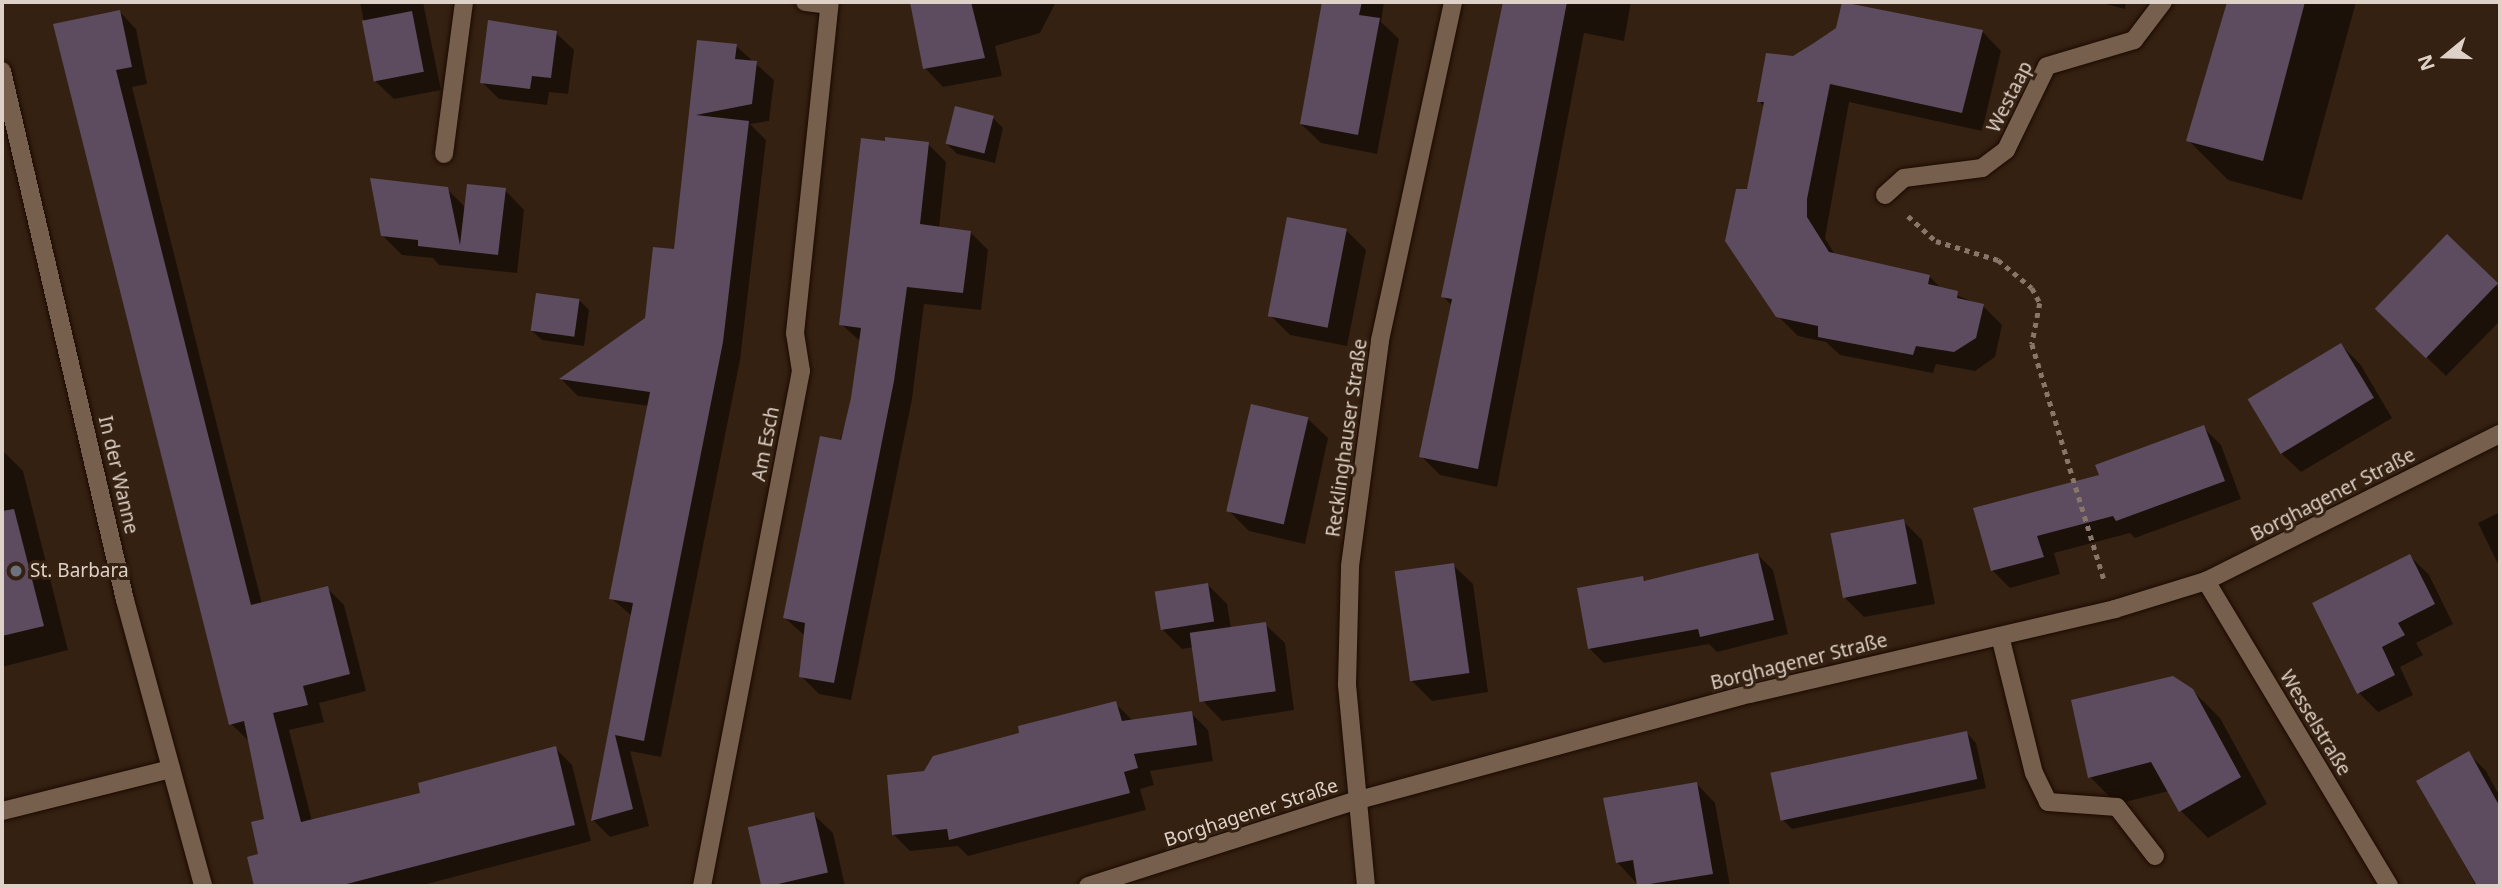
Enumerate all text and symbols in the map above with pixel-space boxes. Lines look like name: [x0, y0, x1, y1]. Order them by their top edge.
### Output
north arrow: [2411, 21, 2481, 91]
text: N: [2411, 51, 2441, 74]
street label: Westaap: [1982, 58, 2038, 136]
street label: Recklinghauser Straße: [1322, 337, 1372, 539]
street label: Am Esch: [748, 405, 784, 483]
street label: In der Wanne: [93, 414, 143, 536]
street label: Borghagener Straße: [2247, 444, 2419, 546]
place label: St. Barbara: [30, 560, 129, 582]
marker: St. Barbara: [8, 563, 24, 579]
street label: Borghagener Straße: [1708, 629, 1890, 695]
street label: Wesselstraße: [2275, 666, 2355, 780]
street label: Borghagener Straße: [1161, 774, 1341, 852]

